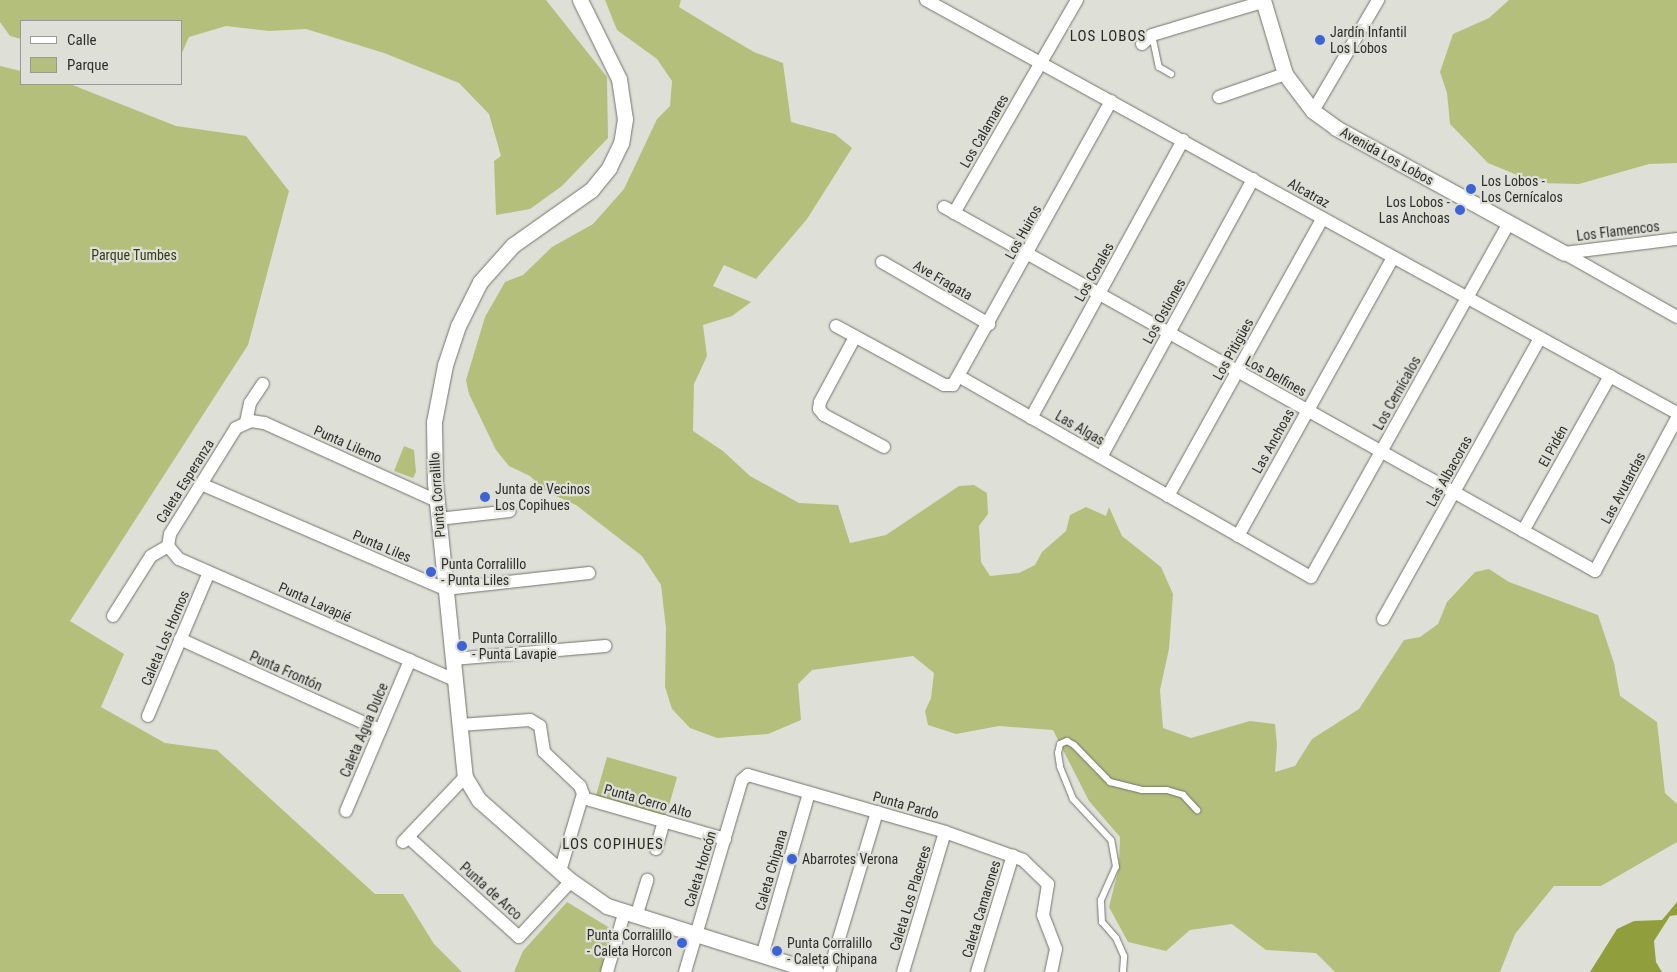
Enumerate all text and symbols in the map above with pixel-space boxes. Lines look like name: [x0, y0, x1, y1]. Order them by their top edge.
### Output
legend: [20, 20, 182, 85]
place label: Jardín Infantil Los Lobos: [1330, 24, 1407, 56]
district label: LOS LOBOS: [1069, 28, 1147, 46]
text: Calle: [67, 31, 97, 49]
marker: Jardín Infantil Los Lobos: [1314, 34, 1326, 46]
text: Parque: [67, 56, 109, 74]
street label: Los Calamares: [956, 91, 1012, 171]
street label: Avenida Los Lobos: [1337, 123, 1437, 189]
place label: Los Lobos - Los Cernícalos: [1481, 173, 1563, 206]
street label: Alcatraz: [1285, 175, 1333, 211]
marker: Los Lobos - Los Cernícalos: [1465, 183, 1477, 195]
place label: Los Lobos - Las Anchoas: [1379, 194, 1450, 226]
street label: Los Huiros: [1001, 202, 1045, 262]
marker: Los Lobos - Las Anchoas: [1454, 204, 1466, 216]
street label: Los Flamencos: [1575, 218, 1661, 244]
street label: Los Corales: [1071, 239, 1117, 305]
park label: Parque Tumbes: [91, 247, 177, 263]
street label: Ave Fragata: [911, 256, 975, 304]
street label: Los Ostiones: [1139, 275, 1189, 347]
street label: Los Pitigües: [1209, 315, 1257, 383]
street label: Los Delfines: [1242, 352, 1310, 400]
street label: Los Cernícalos: [1370, 353, 1424, 433]
street label: Las Anchoas: [1248, 406, 1298, 476]
street label: Las Algas: [1052, 407, 1108, 449]
street label: Punta Lilemo: [311, 422, 385, 466]
street label: El Pidén: [1535, 422, 1571, 470]
street label: Las Albacoras: [1423, 433, 1475, 509]
street label: Caleta Esperanza: [153, 436, 217, 526]
street label: Las Avutardas: [1597, 449, 1649, 527]
street label: Punta Corralillo: [426, 452, 448, 538]
place label: Junta de Vecinos Los Copihues: [495, 481, 590, 514]
marker: Junta de Vecinos Los Copihues: [479, 491, 491, 503]
street label: Punta Liles: [350, 526, 414, 566]
place label: Punta Corralillo - Punta Liles: [441, 556, 526, 588]
marker: Punta Corralillo - Punta Liles: [425, 566, 437, 578]
street label: Punta Lavapié: [276, 578, 354, 626]
street label: Caleta Los Hornos: [137, 588, 193, 688]
place label: Punta Corralillo - Punta Lavapie: [472, 630, 557, 662]
marker: Punta Corralillo - Punta Lavapie: [456, 640, 468, 652]
street label: Punta Frontón: [247, 648, 325, 694]
street label: Caleta Agua Dulce: [337, 680, 391, 780]
street label: Punta Cerro Alto: [602, 780, 694, 822]
street label: Punta Pardo: [871, 788, 941, 822]
street label: Caleta Chipana: [751, 828, 791, 912]
street label: Caleta Horcón: [680, 829, 720, 909]
district label: LOS COPIHUES: [561, 836, 665, 854]
street label: Caleta Los Placeres: [886, 843, 934, 953]
place label: Abarrotes Verona: [802, 851, 898, 867]
marker: Abarrotes Verona: [786, 853, 798, 865]
street label: Caleta Camarones: [958, 858, 1004, 960]
street label: Punta de Arco: [456, 859, 526, 923]
place label: Punta Corralillo - Caleta Horcon: [587, 927, 672, 960]
place label: Punta Corralillo - Caleta Chipana: [787, 935, 877, 968]
marker: Punta Corralillo - Caleta Horcon: [676, 937, 688, 949]
marker: Punta Corralillo - Caleta Chipana: [771, 945, 783, 957]

